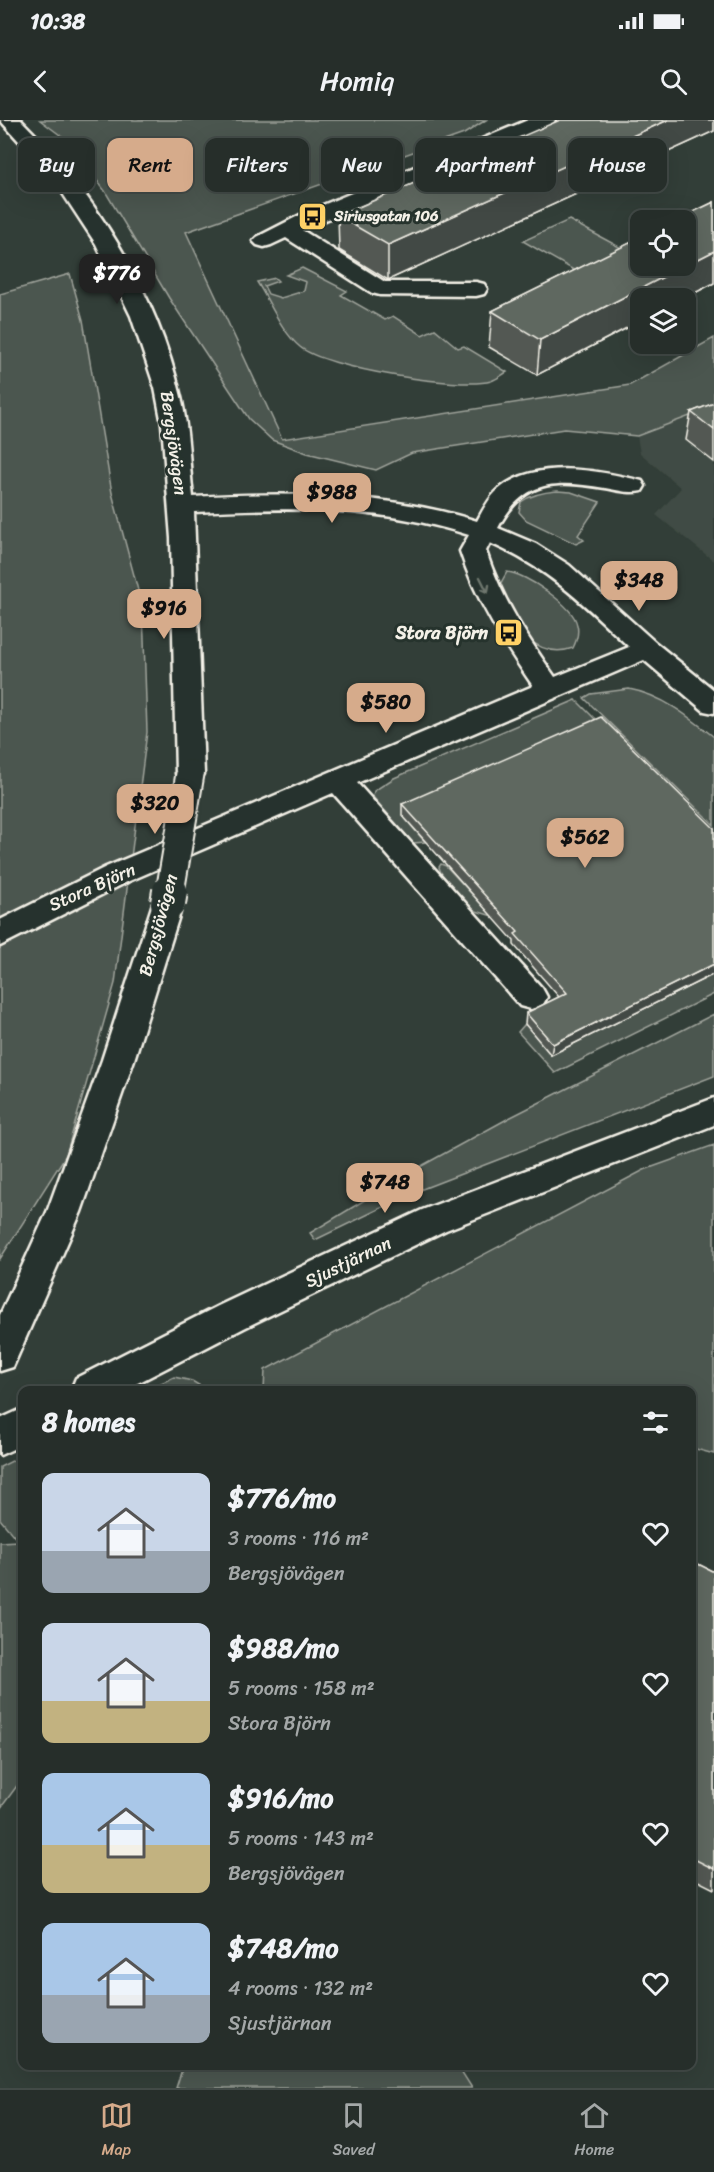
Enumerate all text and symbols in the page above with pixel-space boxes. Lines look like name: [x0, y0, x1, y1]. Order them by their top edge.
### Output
text: 10:38: [30, 2, 85, 41]
text: Homiq: [320, 57, 394, 105]
icon: back: [24, 65, 57, 98]
icon: search: [657, 65, 690, 98]
chip: Buy: [18, 138, 95, 192]
chip: Rent: [107, 138, 193, 192]
chip: Filters: [205, 138, 309, 192]
chip: New: [321, 138, 403, 192]
chip: Apartment: [415, 138, 556, 192]
chip: House: [568, 138, 667, 192]
bus stop icon: Siriusgatan 106: [297, 200, 329, 232]
place label: Siriusgatan 106: [333, 203, 439, 229]
map controls: [630, 210, 696, 354]
button: locate: [630, 210, 696, 276]
pin: $776: [81, 254, 153, 305]
text: $776: [93, 256, 141, 291]
button: layers: [630, 288, 696, 354]
street label: Bergsjövägen: [151, 389, 197, 497]
pin: $988: [296, 473, 368, 524]
text: $988: [307, 475, 357, 510]
pin: $348: [603, 561, 675, 612]
text: $348: [615, 563, 664, 598]
one-way arrow: [479, 576, 491, 594]
pin: $916: [128, 589, 200, 640]
text: $916: [141, 591, 187, 626]
place label: Stora Björn: [395, 617, 488, 649]
bus stop icon: Stora Björn: [493, 617, 525, 649]
pin: $580: [350, 683, 422, 734]
text: $580: [361, 685, 411, 720]
pin: $320: [119, 784, 191, 835]
text: $320: [131, 786, 179, 821]
pin: $562: [549, 818, 621, 869]
text: $562: [561, 820, 609, 855]
street label: Stora Björn: [43, 853, 141, 920]
street label: Bergsjövägen: [129, 870, 187, 980]
pin: $748: [349, 1163, 421, 1214]
text: $748: [360, 1165, 410, 1200]
street label: Sjustjärnan: [299, 1227, 397, 1297]
text: 8 homes: [42, 1399, 135, 1445]
icon: filters: [639, 1406, 672, 1439]
text: $776/mo: [228, 1475, 336, 1521]
icon: home: [90, 1497, 162, 1569]
icon: heart: [639, 1517, 672, 1550]
text: 3 rooms · 116 m²: [228, 1521, 369, 1556]
text: Bergsjövägen: [228, 1556, 345, 1591]
text: $988/mo: [228, 1625, 339, 1671]
icon: home: [90, 1647, 162, 1719]
icon: heart: [639, 1667, 672, 1700]
text: 5 rooms · 158 m²: [228, 1671, 375, 1706]
text: Stora Björn: [228, 1706, 331, 1741]
text: $916/mo: [228, 1775, 333, 1821]
icon: home: [90, 1797, 162, 1869]
icon: heart: [639, 1817, 672, 1850]
text: 5 rooms · 143 m²: [228, 1821, 374, 1856]
text: Bergsjövägen: [228, 1856, 345, 1891]
text: $748/mo: [228, 1925, 338, 1971]
icon: home: [90, 1947, 162, 2019]
icon: heart: [639, 1967, 672, 2000]
text: 4 rooms · 132 m²: [228, 1971, 373, 2006]
text: Sjustjärnan: [228, 2006, 331, 2041]
tab: Map: [100, 2099, 133, 2164]
tab: Saved: [332, 2099, 375, 2164]
tab: Home: [574, 2099, 614, 2164]

